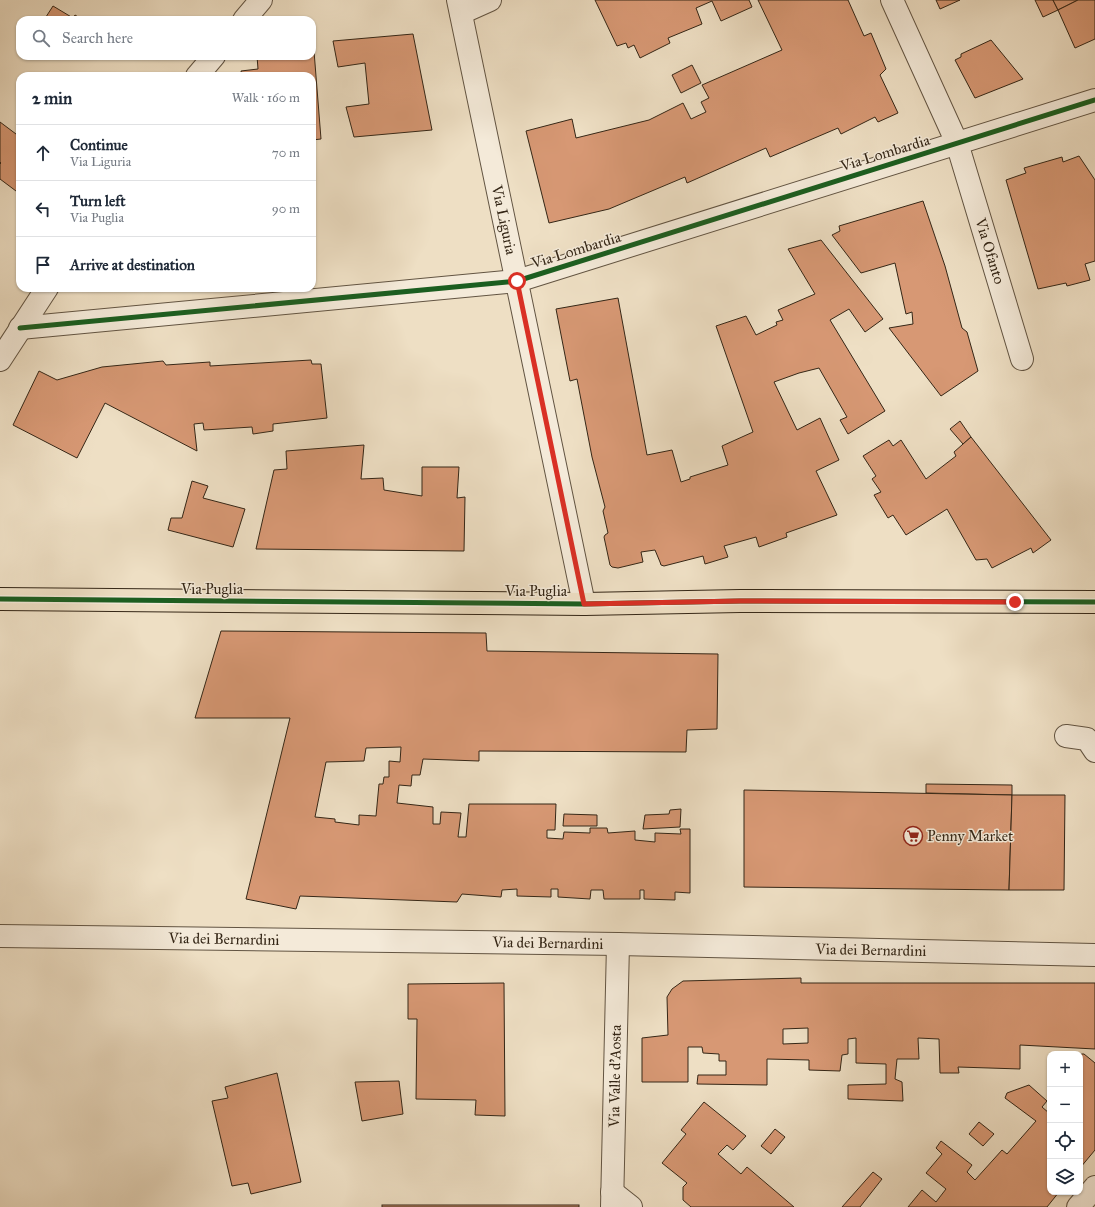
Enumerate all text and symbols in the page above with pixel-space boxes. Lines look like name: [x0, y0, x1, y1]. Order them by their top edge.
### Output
search box: [16, 16, 316, 60]
icon: search: [30, 27, 52, 49]
text: Search here: [62, 29, 133, 47]
text: 2 min: [32, 88, 72, 109]
text: Walk · 160 m: [232, 90, 300, 106]
street label: Via Lombardia: [837, 131, 933, 175]
text: Continue: [70, 136, 128, 154]
icon: ahead: [32, 142, 54, 164]
text: 70 m: [272, 145, 300, 161]
text: Via Liguria: [70, 154, 131, 170]
street label: Via Liguria: [488, 183, 520, 257]
text: Turn left: [70, 192, 126, 210]
icon: left: [32, 198, 54, 220]
text: 90 m: [272, 201, 300, 217]
text: Via Puglia: [70, 210, 124, 226]
street label: Via Ofanto: [971, 215, 1009, 286]
street label: Via Lombardia: [528, 228, 624, 272]
icon: arrive: [32, 254, 54, 276]
text: Arrive at destination: [70, 256, 195, 274]
route start: [508, 272, 526, 290]
street label: Via Puglia: [180, 580, 244, 598]
street label: Via Puglia: [504, 582, 568, 600]
route end: [1006, 593, 1024, 611]
supermarket icon: Penny Market: [902, 825, 924, 847]
place label: Penny Market: [927, 827, 1014, 845]
street label: Via dei Bernardini: [167, 929, 280, 949]
street label: Via dei Bernardini: [491, 933, 604, 953]
street label: Via dei Bernardini: [814, 940, 927, 960]
street label: Via Valle d'Aosta: [605, 1024, 625, 1128]
map controls: [1047, 1051, 1083, 1195]
button: +: [1047, 1051, 1083, 1087]
button: −: [1047, 1087, 1083, 1123]
button: locate: [1047, 1123, 1083, 1159]
button: layers: [1047, 1159, 1083, 1195]

